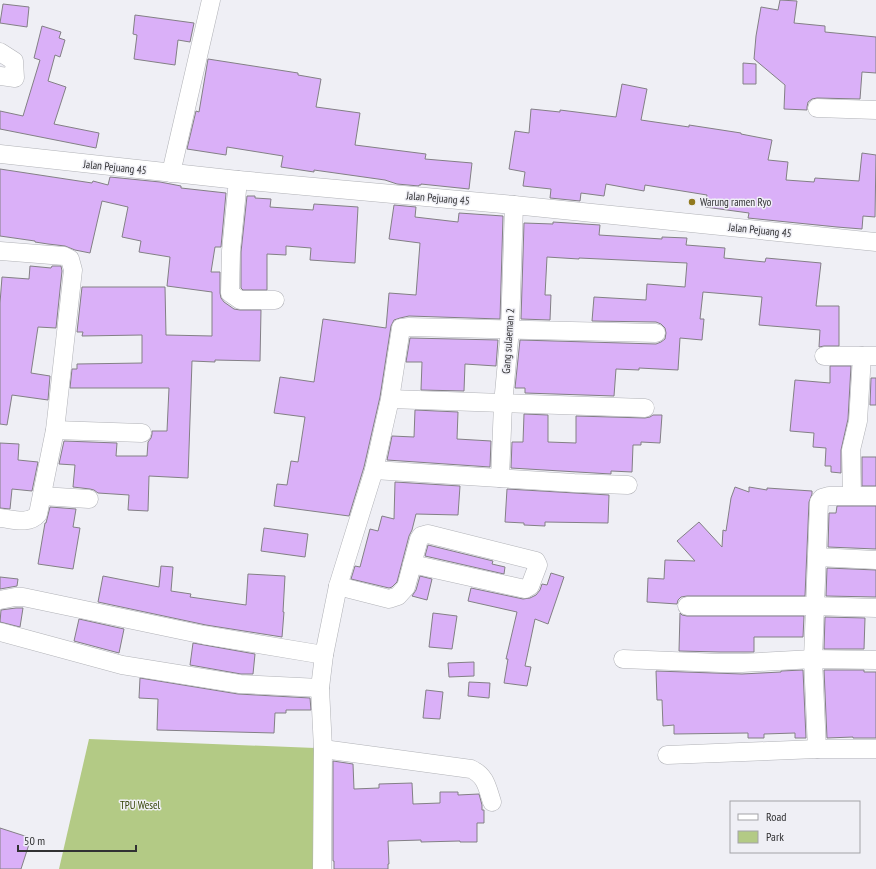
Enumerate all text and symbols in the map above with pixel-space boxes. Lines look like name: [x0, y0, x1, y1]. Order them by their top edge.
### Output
street label: Jalan Pejuang 45: [82, 157, 147, 177]
street label: Jalan Pejuang 45: [405, 188, 470, 208]
place label: Warung ramen Ryo: [700, 195, 772, 209]
marker: Warung ramen Ryo: [687, 197, 697, 207]
street label: Jalan Pejuang 45: [727, 220, 792, 240]
street label: Gang sulaeman 2: [499, 308, 517, 374]
park label: TPU Wesel: [120, 798, 160, 812]
legend: [730, 801, 860, 853]
text: Road: [766, 809, 786, 824]
scale bar: [18, 827, 136, 853]
text: Park: [766, 829, 784, 844]
text: 50 m: [24, 833, 45, 848]

